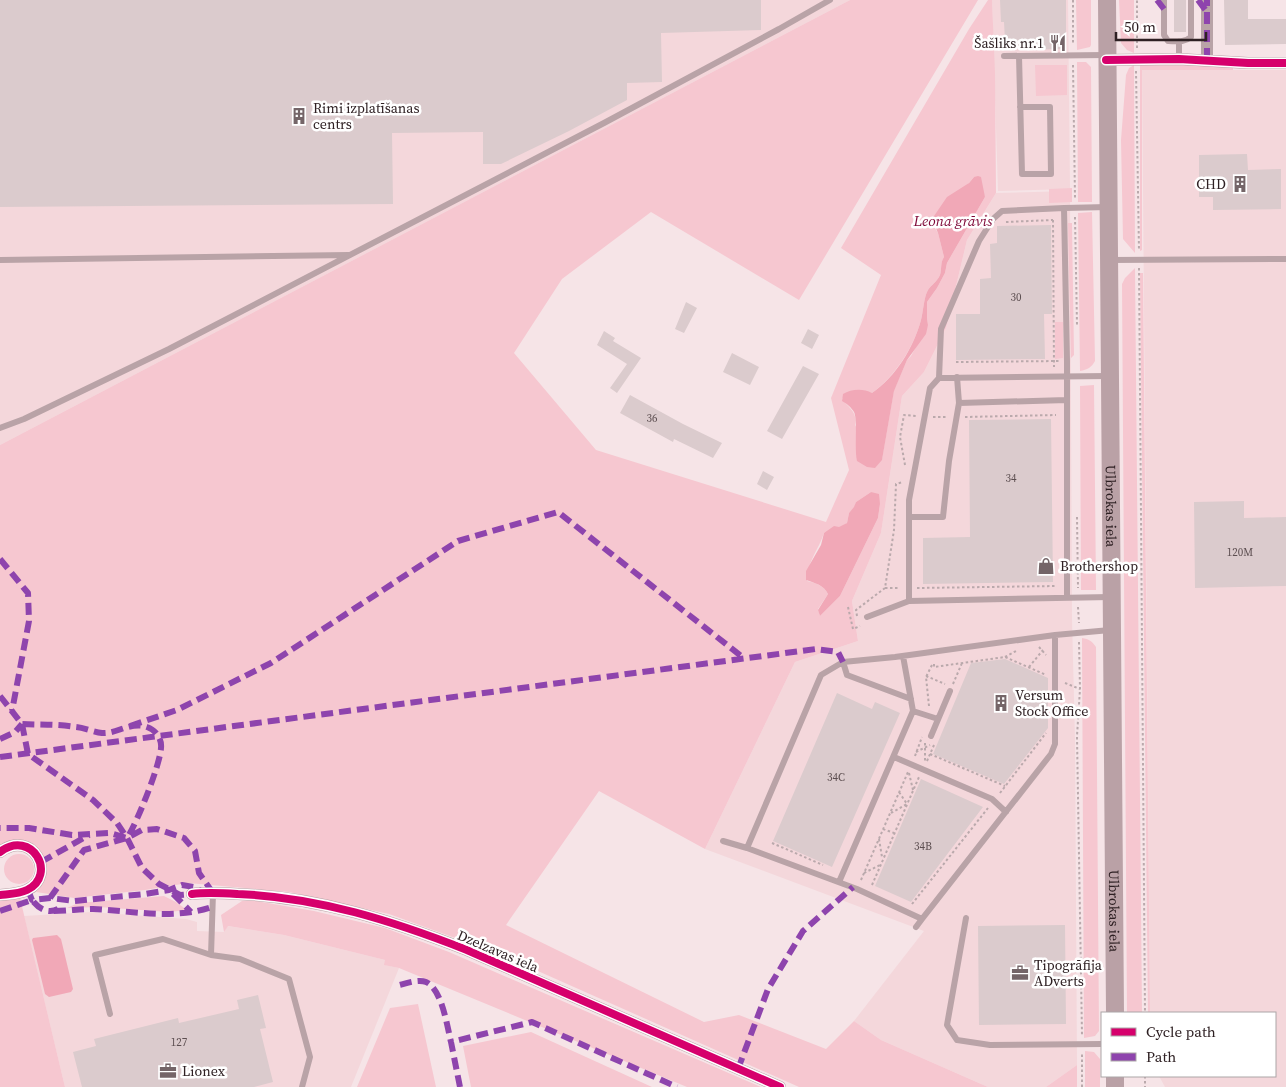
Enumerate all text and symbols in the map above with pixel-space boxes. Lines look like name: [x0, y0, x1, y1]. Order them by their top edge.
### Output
scale bar: [1116, 10, 1206, 42]
text: 50 m: [1124, 16, 1156, 37]
place label: Šašliks nr.1: [974, 33, 1044, 53]
restaurant icon: Šašliks nr.1: [1048, 33, 1068, 53]
place label: Rimi izplatīšanas centrs: [313, 98, 419, 134]
building icon: Rimi izplatīšanas centrs: [289, 106, 309, 126]
place label: CHD: [1196, 174, 1226, 194]
building icon: CHD: [1230, 174, 1250, 194]
water label: Leona grāvis: [913, 210, 993, 231]
house number: 30: [1011, 290, 1022, 305]
house number: 36: [647, 411, 658, 426]
street label: Ulbrokas iela: [1101, 465, 1121, 548]
house number: 34: [1006, 471, 1017, 486]
house number: 120M: [1227, 545, 1253, 560]
shop icon: Brothershop: [1036, 556, 1056, 576]
place label: Brothershop: [1060, 556, 1138, 576]
place label: Versum Stock Office: [1015, 685, 1089, 721]
building icon: Versum Stock Office: [991, 693, 1011, 713]
house number: 34C: [827, 770, 845, 785]
house number: 34B: [914, 839, 932, 854]
street label: Ulbrokas iela: [1104, 870, 1125, 953]
street label: Dzelzavas iela: [454, 925, 542, 977]
place label: Tipogrāfija ADverts: [1034, 955, 1103, 991]
office icon: Tipogrāfija ADverts: [1010, 963, 1030, 983]
legend: [1101, 1012, 1276, 1077]
text: Cycle path: [1146, 1021, 1216, 1042]
house number: 127: [171, 1035, 188, 1050]
text: Path: [1146, 1046, 1176, 1067]
office icon: Lionex: [158, 1061, 178, 1081]
place label: Lionex: [182, 1061, 226, 1081]

